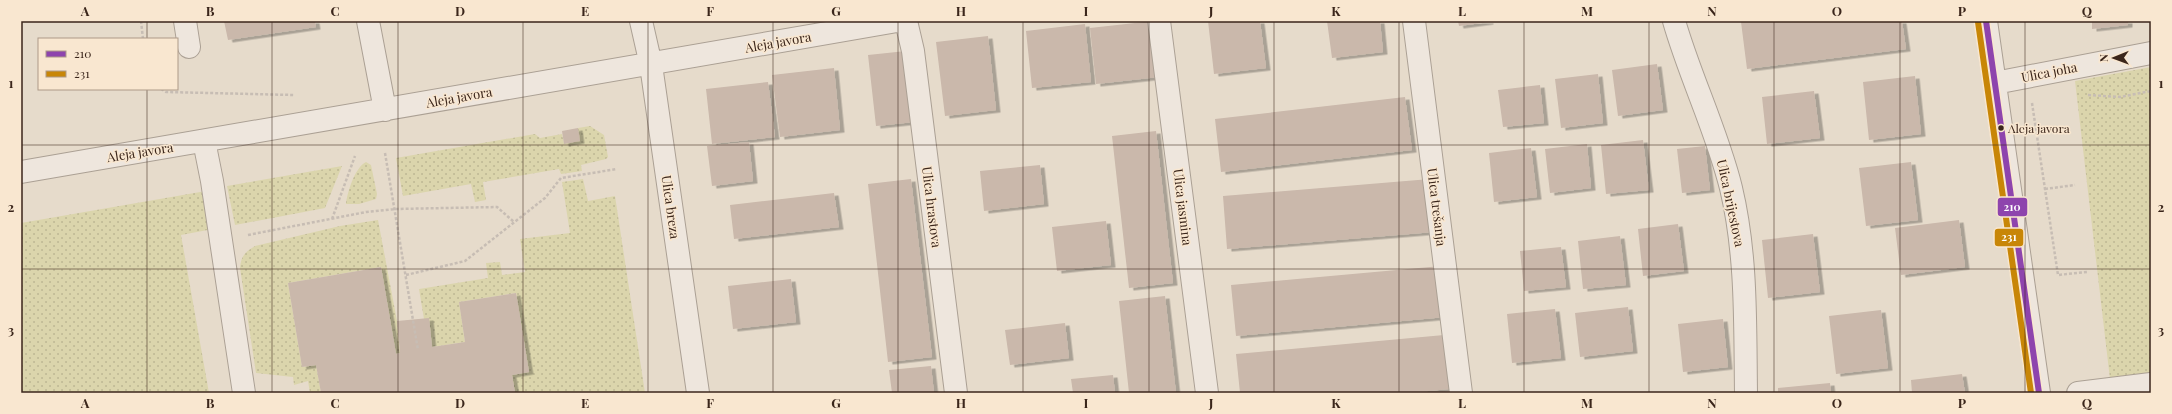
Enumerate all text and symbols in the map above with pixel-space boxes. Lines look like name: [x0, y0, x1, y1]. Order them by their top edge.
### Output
text: A: [80, 2, 90, 19]
text: B: [206, 2, 215, 19]
text: C: [330, 2, 340, 19]
text: D: [455, 2, 465, 19]
text: E: [581, 2, 589, 19]
text: F: [706, 2, 714, 19]
text: G: [831, 2, 841, 19]
text: H: [956, 2, 966, 19]
text: I: [1084, 2, 1089, 19]
text: J: [1208, 2, 1214, 19]
text: K: [1331, 2, 1341, 19]
text: L: [1458, 2, 1466, 19]
text: M: [1581, 2, 1593, 19]
text: N: [1707, 2, 1717, 19]
text: O: [1832, 2, 1842, 19]
text: P: [1958, 2, 1967, 19]
text: Q: [2082, 2, 2093, 19]
street label: Aleja javora: [743, 27, 813, 56]
legend: [38, 38, 178, 90]
north arrow: [2094, 38, 2134, 78]
text: 210: [74, 45, 91, 61]
text: N: [2096, 54, 2111, 62]
street label: Ulica joha: [2019, 58, 2079, 85]
text: 231: [74, 65, 90, 81]
text: 1: [9, 74, 14, 91]
text: 1: [2159, 74, 2164, 91]
street label: Aleja javora: [424, 82, 494, 111]
place label: Aleja javora: [2007, 120, 2070, 136]
marker: Aleja javora: [1996, 123, 2006, 133]
street label: Aleja javora: [105, 138, 175, 165]
street label: Ulica brijestova: [1714, 157, 1749, 249]
street label: Ulica hrastova: [919, 165, 946, 249]
street label: Ulica jasmina: [1170, 167, 1197, 247]
street label: Ulica trešanja: [1424, 167, 1451, 247]
street label: Ulica breza: [659, 174, 684, 240]
line badge: 210: [1997, 197, 2028, 217]
text: 2: [8, 198, 15, 215]
text: 2: [2158, 198, 2165, 215]
text: 210: [2003, 199, 2021, 214]
line badge: 231: [1994, 228, 2024, 247]
text: 231: [2001, 229, 2017, 244]
text: 3: [8, 321, 14, 338]
text: 3: [2158, 321, 2164, 338]
text: A: [80, 394, 90, 411]
text: B: [206, 394, 215, 411]
text: C: [330, 394, 340, 411]
text: D: [455, 394, 465, 411]
text: E: [581, 394, 589, 411]
text: F: [706, 394, 714, 411]
text: G: [831, 394, 841, 411]
text: H: [956, 394, 966, 411]
text: I: [1084, 394, 1089, 411]
text: J: [1208, 394, 1214, 411]
text: K: [1331, 394, 1341, 411]
text: L: [1458, 394, 1466, 411]
text: M: [1581, 394, 1593, 411]
text: N: [1707, 394, 1717, 411]
text: O: [1832, 394, 1842, 411]
text: P: [1958, 394, 1967, 411]
text: Q: [2082, 394, 2093, 411]

